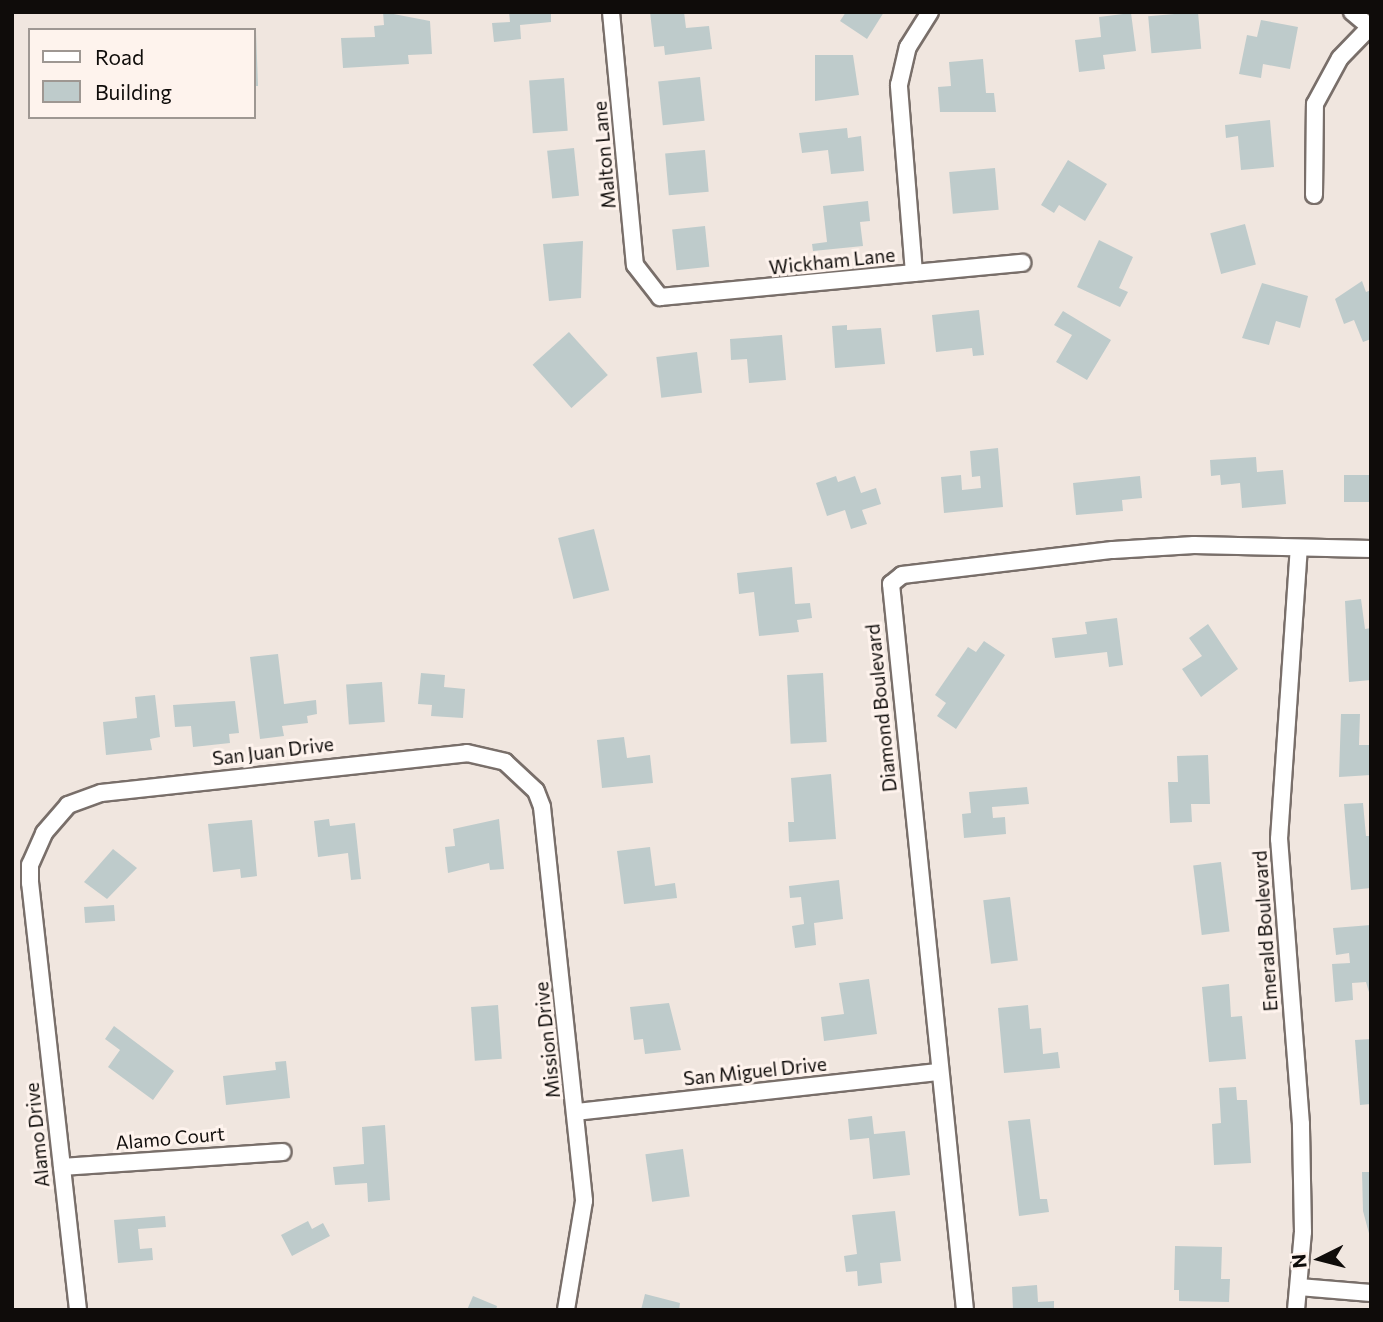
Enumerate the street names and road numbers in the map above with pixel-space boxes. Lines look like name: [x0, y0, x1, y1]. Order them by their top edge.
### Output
street label: Malton Lane: [588, 100, 620, 210]
street label: Wickham Lane: [768, 243, 896, 279]
street label: Diamond Boulevard: [861, 623, 901, 793]
street label: San Juan Drive: [211, 732, 335, 770]
street label: Emerald Boulevard: [1248, 850, 1282, 1012]
street label: Mission Drive: [530, 981, 564, 1099]
street label: San Miguel Drive: [682, 1052, 828, 1090]
street label: Alamo Drive: [20, 1081, 54, 1189]
street label: Alamo Court: [114, 1122, 226, 1154]

